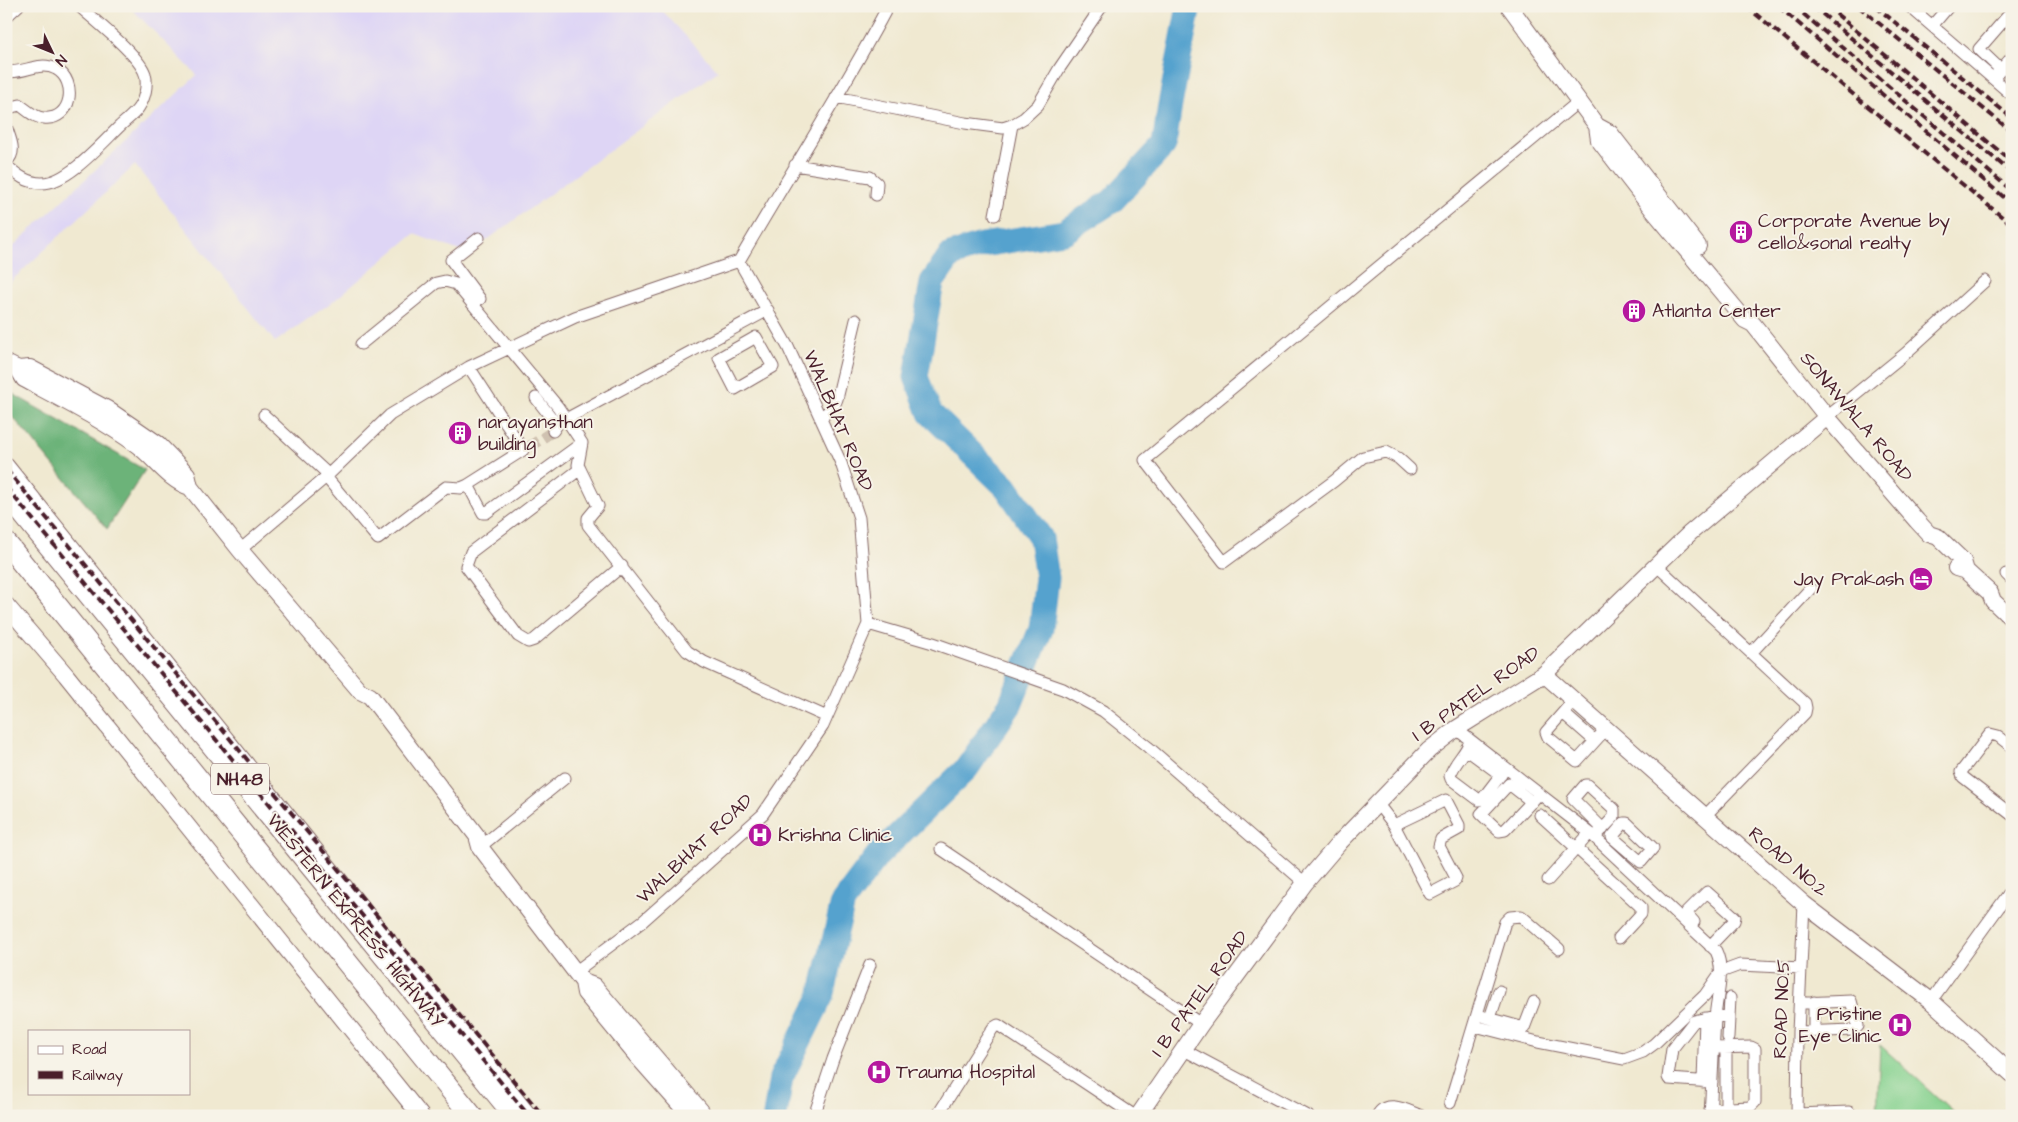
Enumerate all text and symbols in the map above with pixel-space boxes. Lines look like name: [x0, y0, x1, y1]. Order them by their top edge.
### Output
north arrow: [28, 28, 78, 78]
text: N: [50, 50, 71, 70]
place label: Corporate Avenue by cello&sonal realty: [1758, 208, 1951, 258]
building icon: Corporate Avenue by cello&sonal realty: [1728, 219, 1754, 245]
building icon: Atlanta Center: [1621, 298, 1647, 324]
place label: Atlanta Center: [1652, 298, 1781, 325]
street label: WALBHAT ROAD: [796, 346, 880, 496]
street label: SONAWALA ROAD: [1793, 346, 1919, 488]
place label: narayansthan building: [478, 409, 593, 459]
building icon: narayansthan building: [447, 420, 473, 446]
place label: Jay Prakash: [1794, 566, 1905, 594]
hotel icon: Jay Prakash: [1908, 566, 1934, 592]
street label: I B PATEL ROAD: [1407, 640, 1545, 748]
road number: NH48: [211, 764, 269, 794]
street label: WALBHAT ROAD: [631, 788, 759, 910]
street label: WESTERN EXPRESS HIGHWAY: [260, 808, 450, 1034]
street label: ROAD NO.2: [1742, 821, 1834, 903]
hospital icon: Krishna Clinic: [747, 822, 773, 848]
place label: Krishna Clinic: [778, 822, 892, 849]
street label: I B PATEL ROAD: [1145, 925, 1255, 1063]
street label: ROAD NO.5: [1767, 958, 1797, 1059]
place label: Pristine Eye Clinic: [1799, 1001, 1882, 1051]
hospital icon: Pristine Eye Clinic: [1887, 1012, 1913, 1038]
legend: [28, 1030, 190, 1094]
text: Road: [72, 1039, 107, 1060]
hospital icon: Trauma Hospital: [866, 1059, 892, 1085]
place label: Trauma Hospital: [896, 1059, 1035, 1086]
text: Railway: [72, 1065, 123, 1087]

